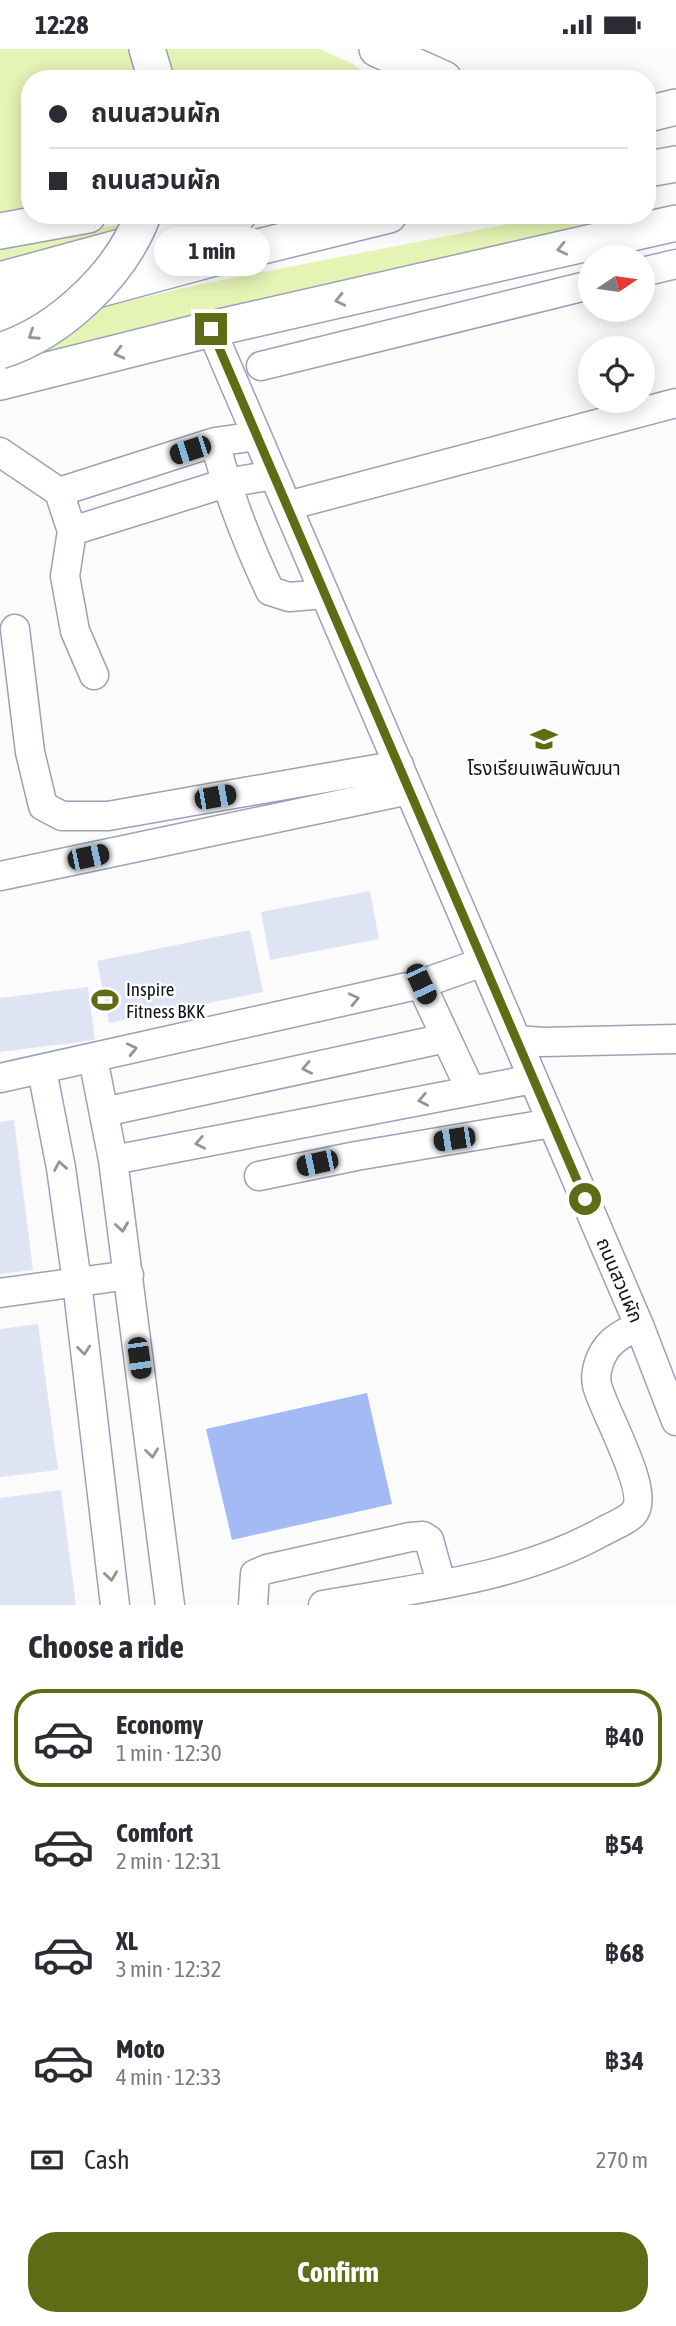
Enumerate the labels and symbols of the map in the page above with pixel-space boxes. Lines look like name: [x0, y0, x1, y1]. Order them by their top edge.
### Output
callout: 1 min: [153, 227, 269, 277]
one-way arrow: [556, 241, 568, 255]
north arrow: [578, 245, 654, 322]
one-way arrow: [334, 292, 346, 306]
route end: [195, 313, 227, 345]
one-way arrow: [28, 327, 41, 340]
one-way arrow: [113, 344, 125, 359]
car: [167, 434, 214, 466]
school or university icon: โรงเรียนเพลินพัฒนา: [529, 724, 559, 754]
place label: โรงเรียนเพลินพัฒนา: [467, 757, 621, 779]
car: [193, 783, 238, 811]
car: [66, 842, 111, 872]
car: [403, 961, 440, 1007]
place label: Inspire Fitness BKK: [126, 978, 206, 1022]
sports icon: Inspire Fitness BKK: [90, 985, 120, 1015]
one-way arrow: [348, 992, 360, 1007]
one-way arrow: [126, 1043, 138, 1058]
one-way arrow: [301, 1059, 313, 1074]
one-way arrow: [417, 1091, 429, 1106]
car: [432, 1125, 477, 1153]
one-way arrow: [194, 1134, 206, 1149]
car: [295, 1148, 340, 1178]
one-way arrow: [53, 1160, 68, 1172]
route start: [569, 1183, 601, 1215]
one-way arrow: [115, 1221, 130, 1233]
street label: ถนนสวนผัก: [592, 1234, 648, 1326]
car: [126, 1336, 153, 1380]
one-way arrow: [77, 1344, 92, 1355]
one-way arrow: [144, 1447, 159, 1459]
one-way arrow: [104, 1570, 119, 1581]

